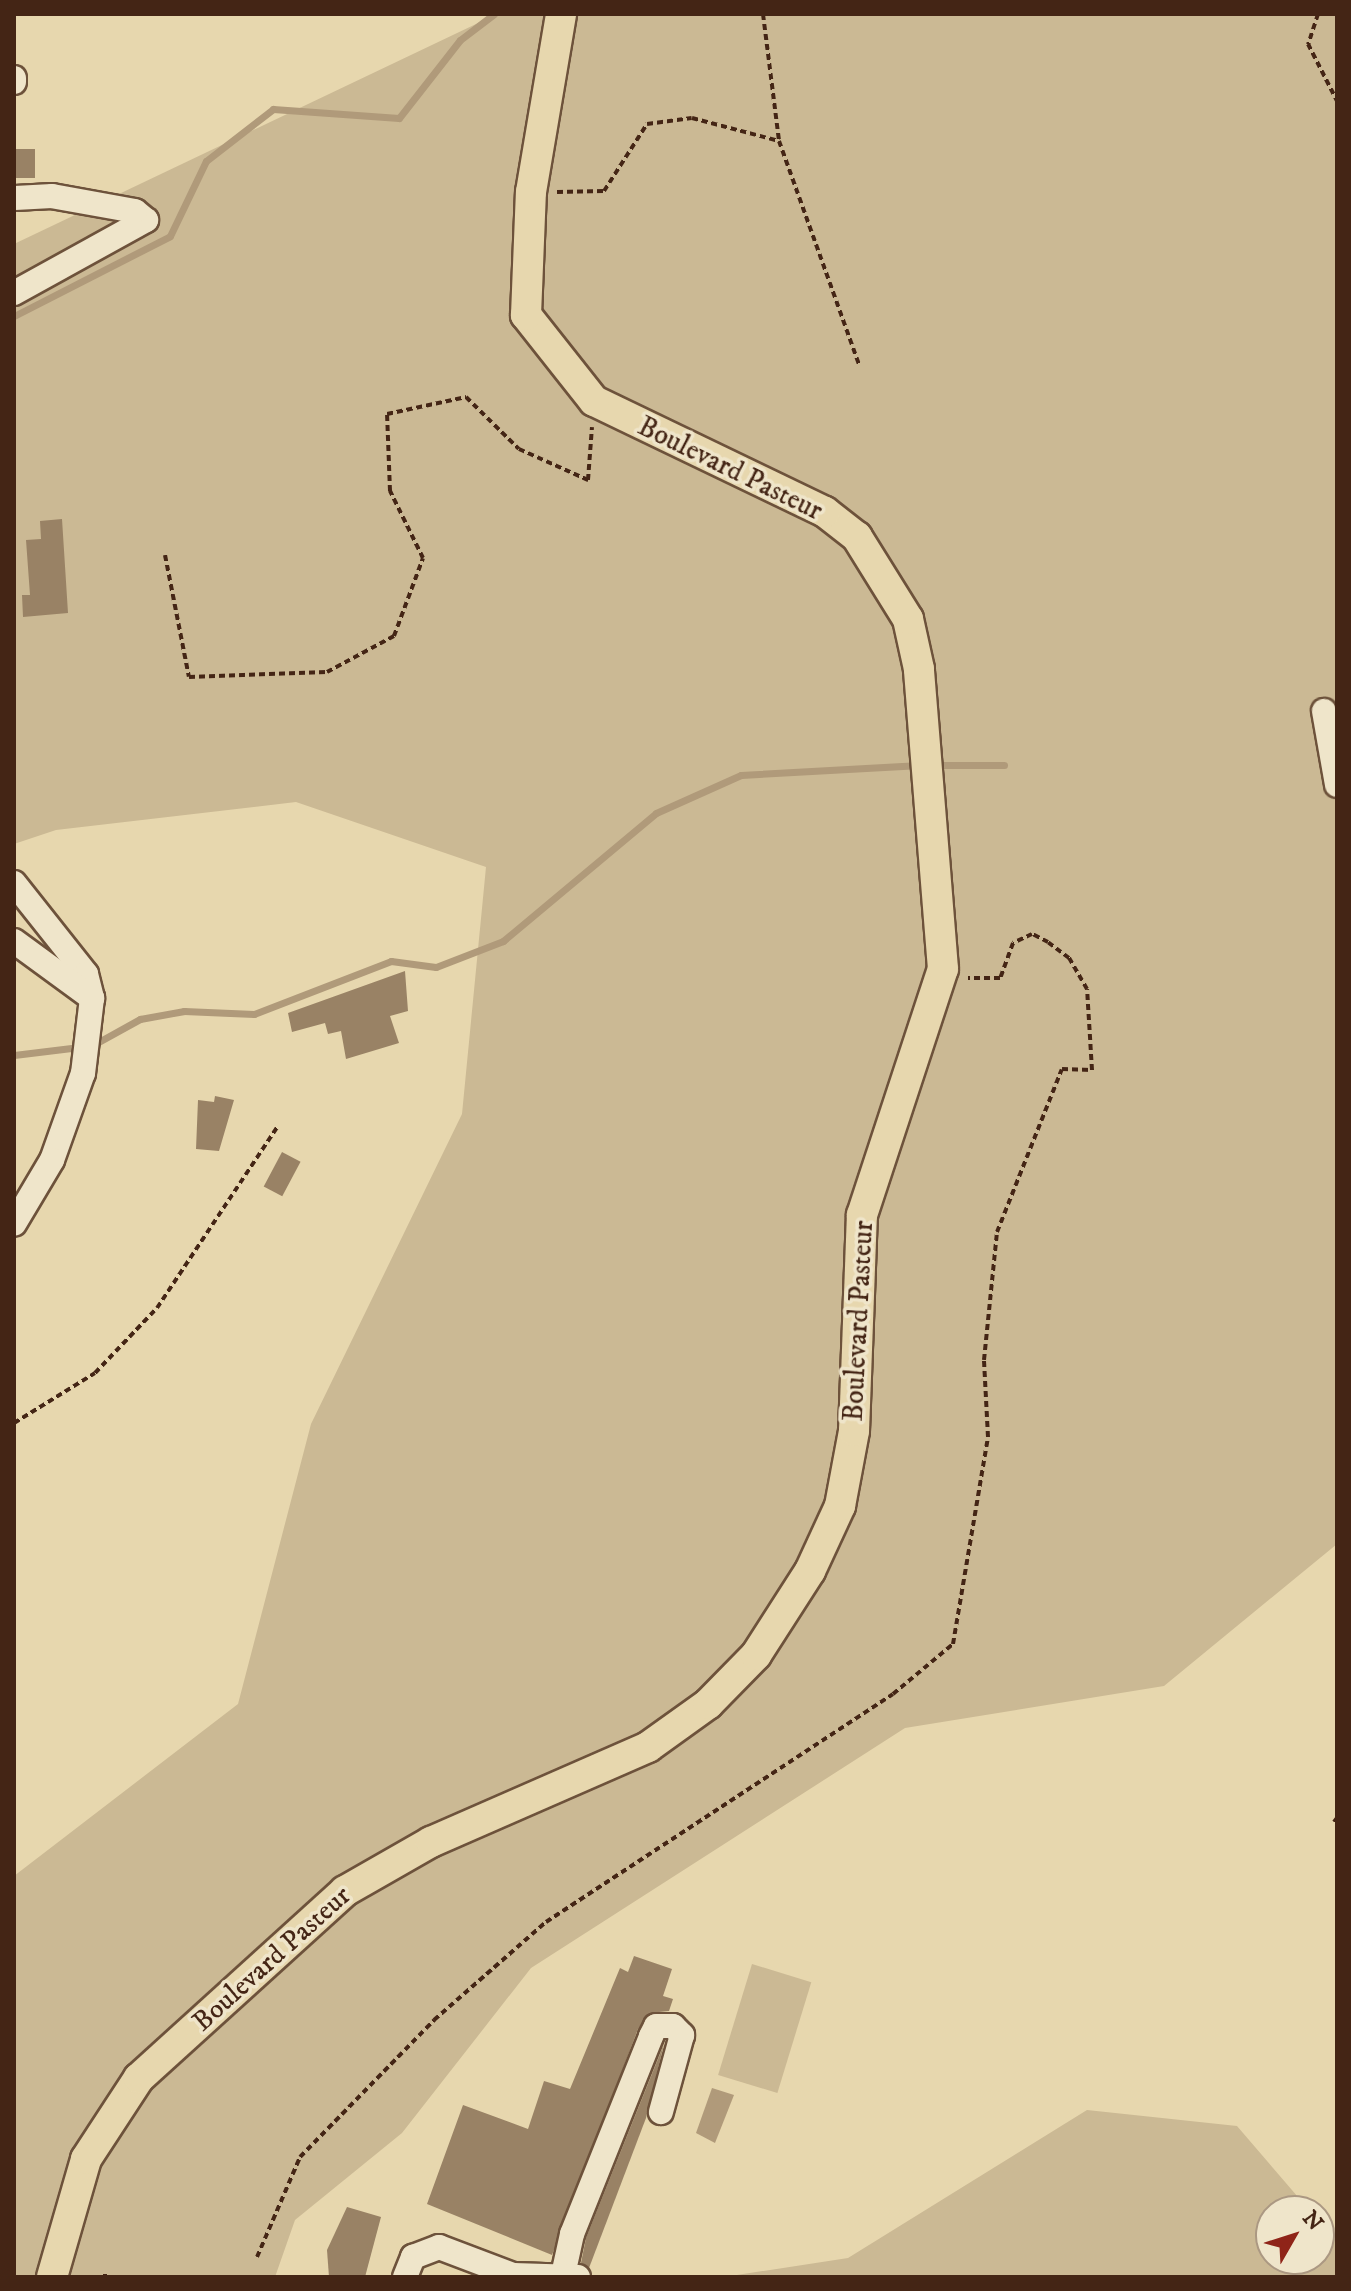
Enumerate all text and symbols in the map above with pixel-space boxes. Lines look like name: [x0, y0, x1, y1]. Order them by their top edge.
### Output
street label: Boulevard Pasteur: [632, 410, 828, 528]
street label: Boulevard Pasteur: [837, 1220, 881, 1422]
street label: Boulevard Pasteur: [186, 1879, 358, 2039]
north arrow: [1255, 2195, 1335, 2275]
text: N: [1296, 2205, 1329, 2236]

